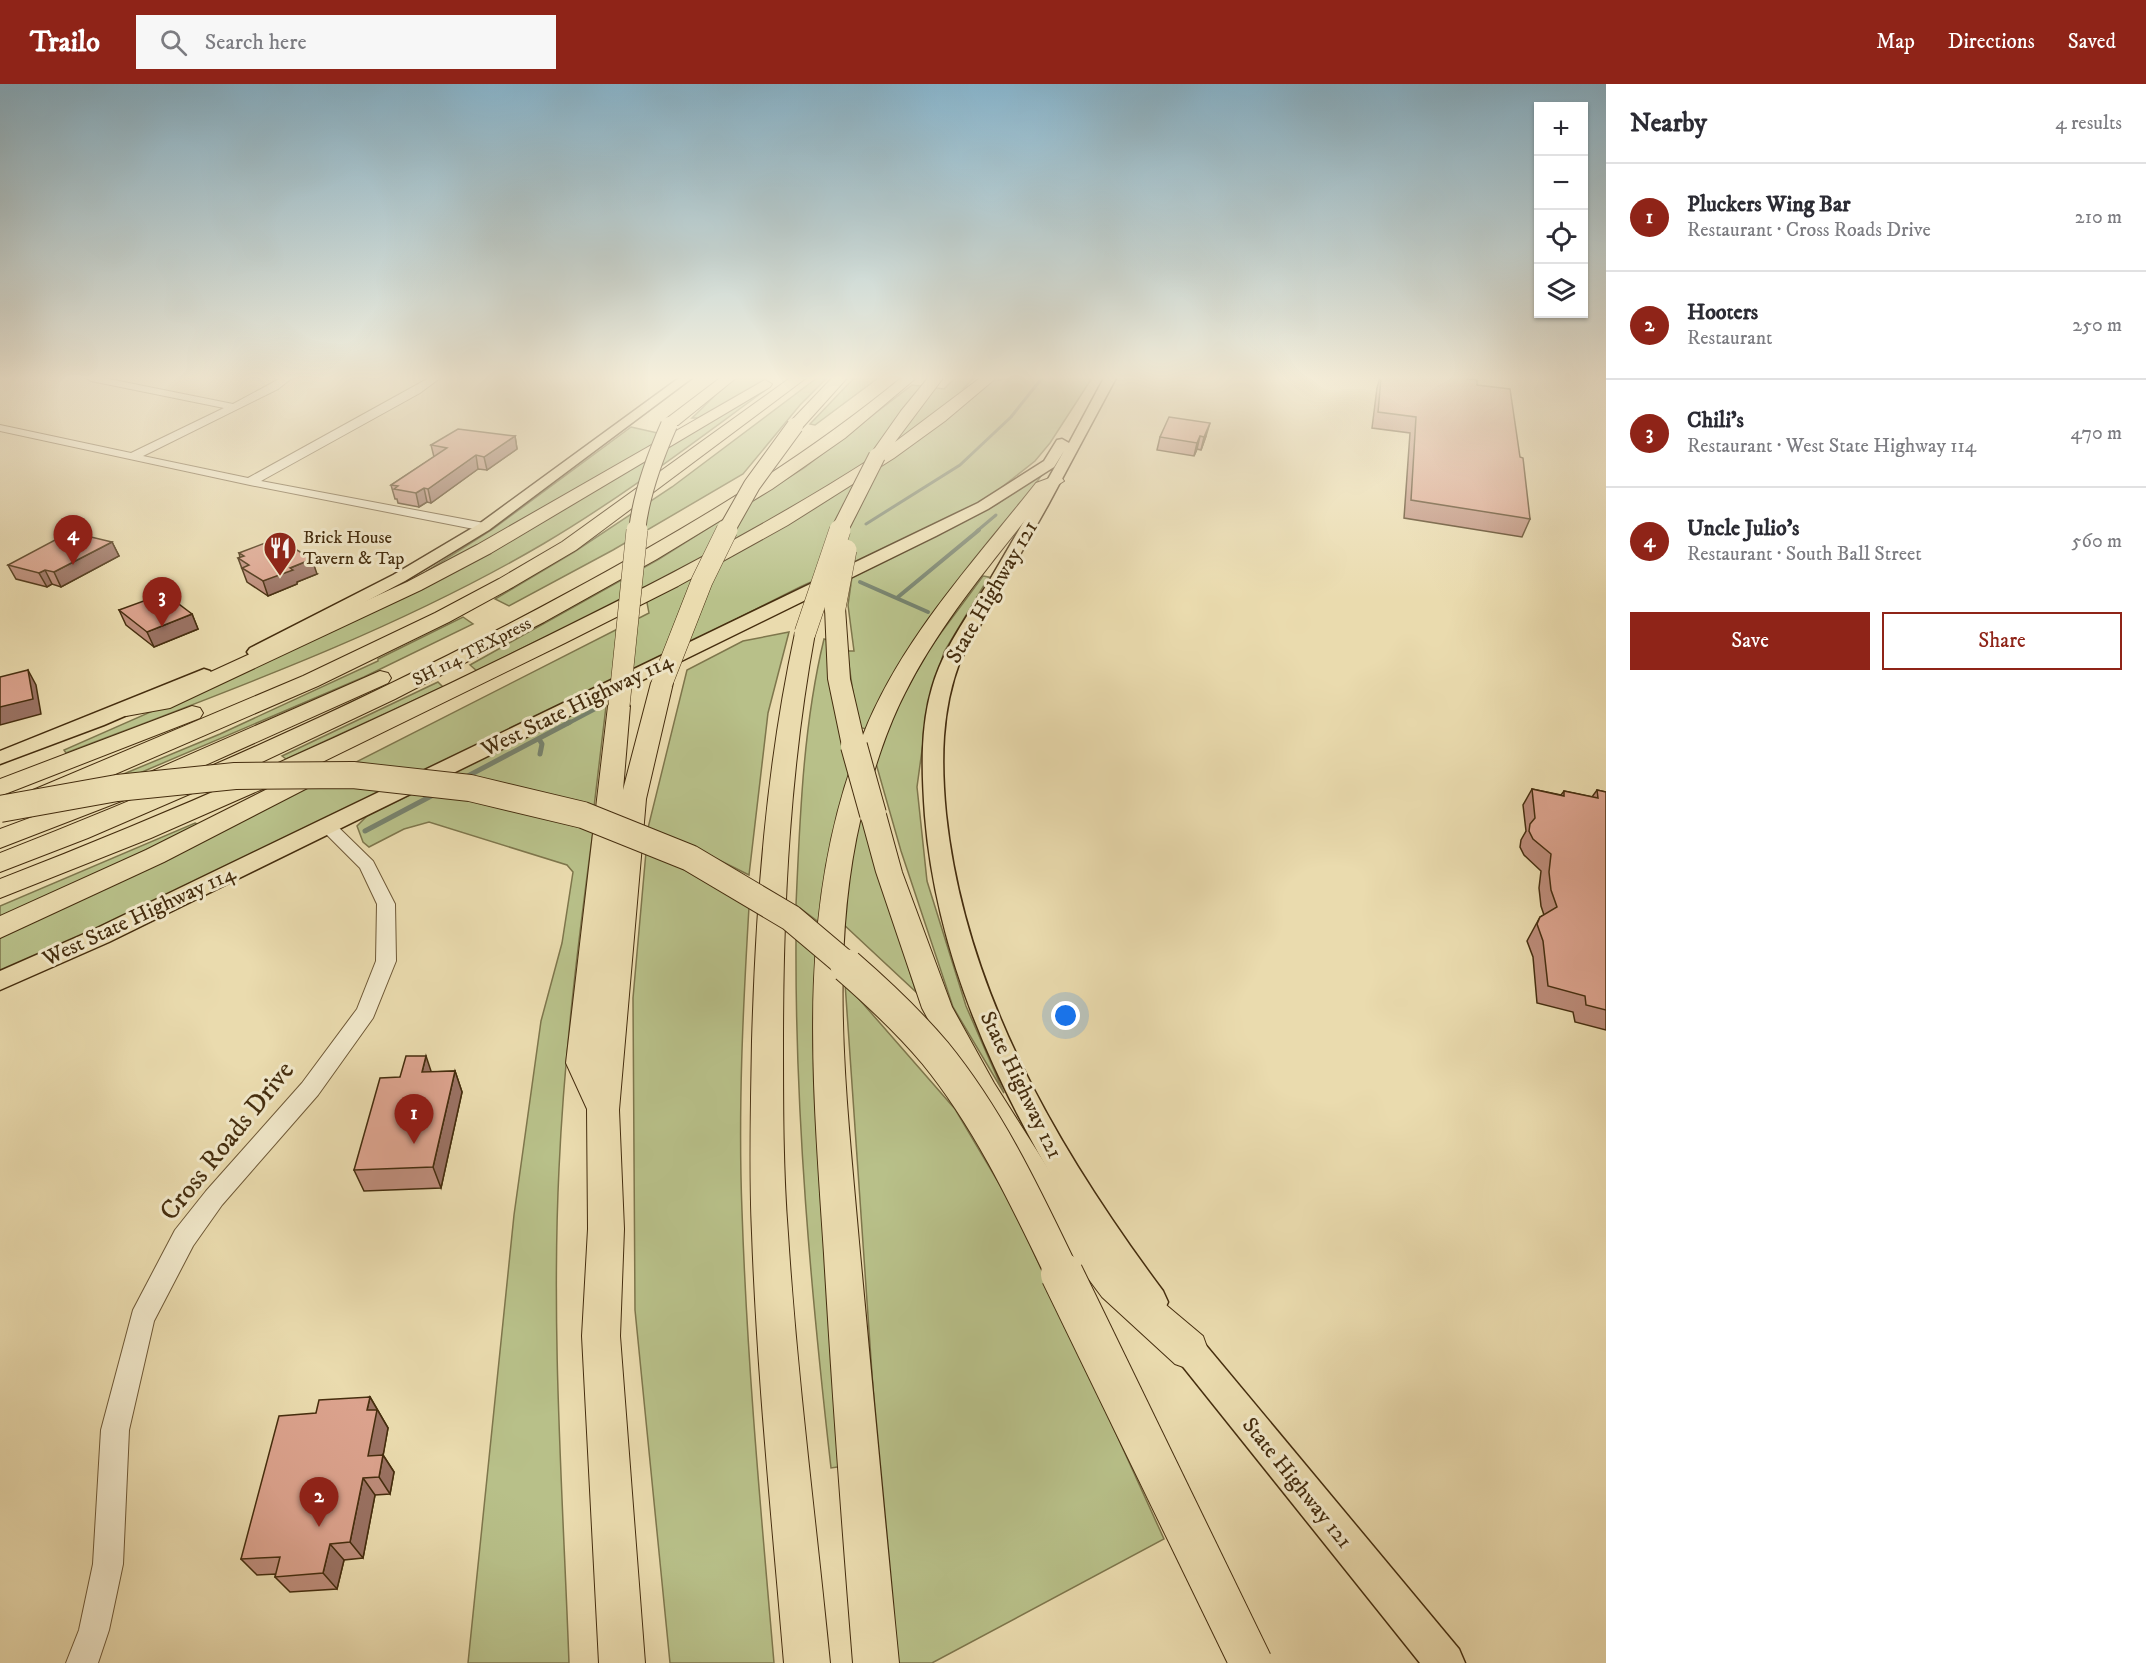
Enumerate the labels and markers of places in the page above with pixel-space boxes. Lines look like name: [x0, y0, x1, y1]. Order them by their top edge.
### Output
pin: 4: [54, 516, 92, 565]
place label: Brick House Tavern & Tap: [303, 527, 404, 570]
restaurant icon: Brick House Tavern & Tap: [262, 530, 298, 577]
pin: 3: [142, 578, 182, 627]
pin: 1: [394, 1094, 434, 1144]
pin: 2: [300, 1478, 338, 1527]

